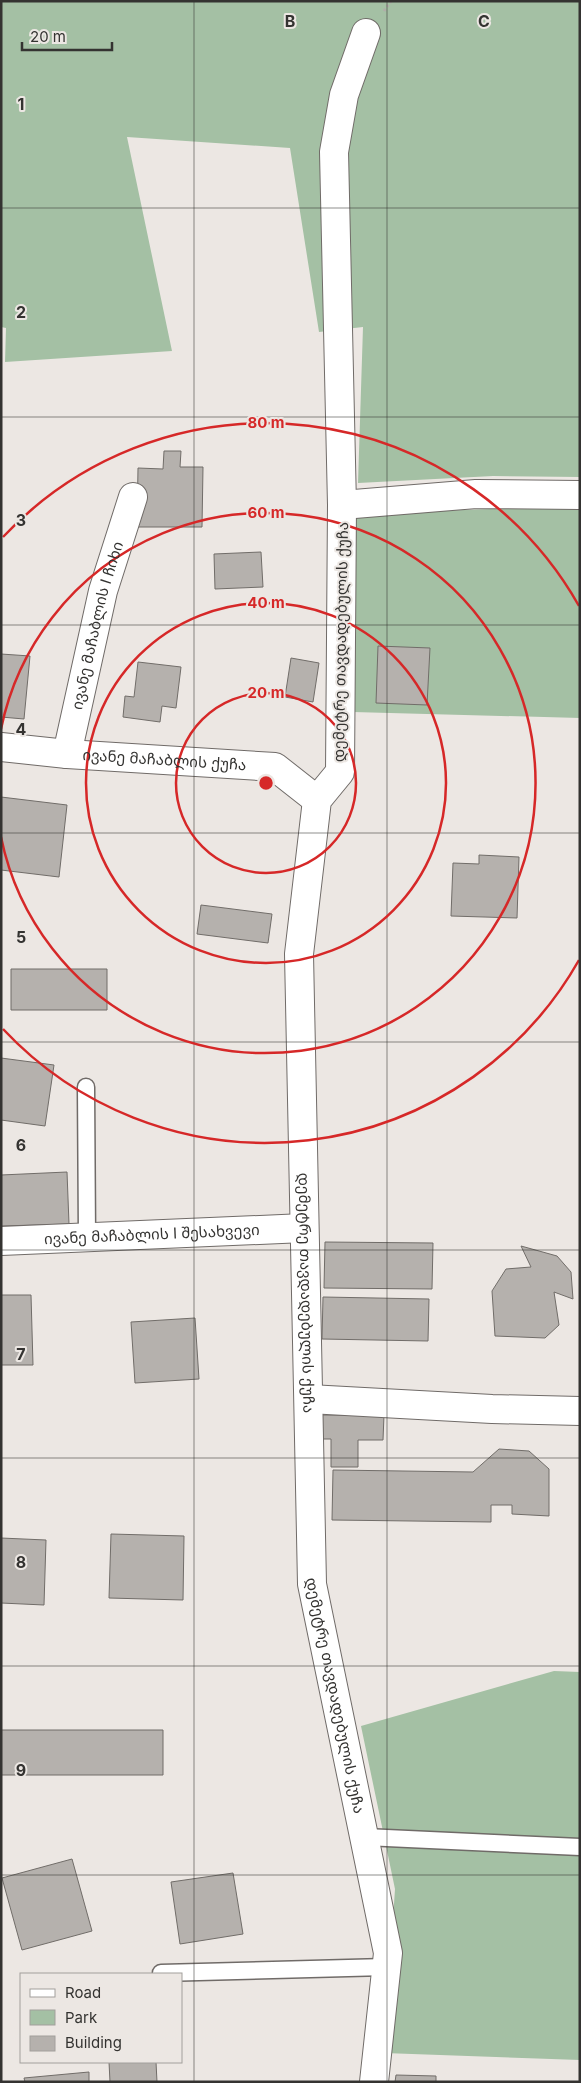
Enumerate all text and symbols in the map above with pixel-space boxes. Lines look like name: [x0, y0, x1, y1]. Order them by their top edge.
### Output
text: B: [285, 11, 295, 31]
text: C: [478, 11, 490, 31]
scale bar: [22, 20, 112, 52]
text: 20 m: [30, 27, 66, 46]
text: 1: [18, 94, 24, 114]
text: 2: [16, 302, 26, 322]
text: 80 m: [247, 413, 285, 432]
text: 60 m: [247, 503, 285, 522]
text: 3: [16, 510, 26, 530]
street label: დემეტრე თავდადებულის ქუჩა: [329, 522, 352, 762]
street label: ივანე მაჩაბლის I ჩიხი: [67, 539, 127, 711]
text: 40 m: [247, 593, 285, 612]
text: 20 m: [248, 683, 284, 702]
text: 4: [16, 719, 27, 739]
street label: ივანე მაჩაბლის ქუჩა: [82, 745, 247, 774]
centre of rings: [257, 774, 275, 792]
text: 5: [16, 927, 26, 947]
text: 6: [16, 1135, 26, 1155]
street label: დემეტრე თავდადებულის ქუჩა: [295, 1172, 318, 1413]
street label: ივანე მაჩაბლის I შესახვევი: [44, 1220, 260, 1248]
text: 7: [16, 1344, 26, 1364]
text: 8: [16, 1552, 26, 1572]
street label: დემეტრე თავდადებულის ქუჩა: [302, 1576, 369, 1815]
text: 9: [16, 1760, 26, 1780]
legend: [20, 1973, 182, 2063]
text: Road: [65, 1983, 101, 2002]
text: Park: [65, 2008, 98, 2027]
text: Building: [65, 2033, 122, 2052]

